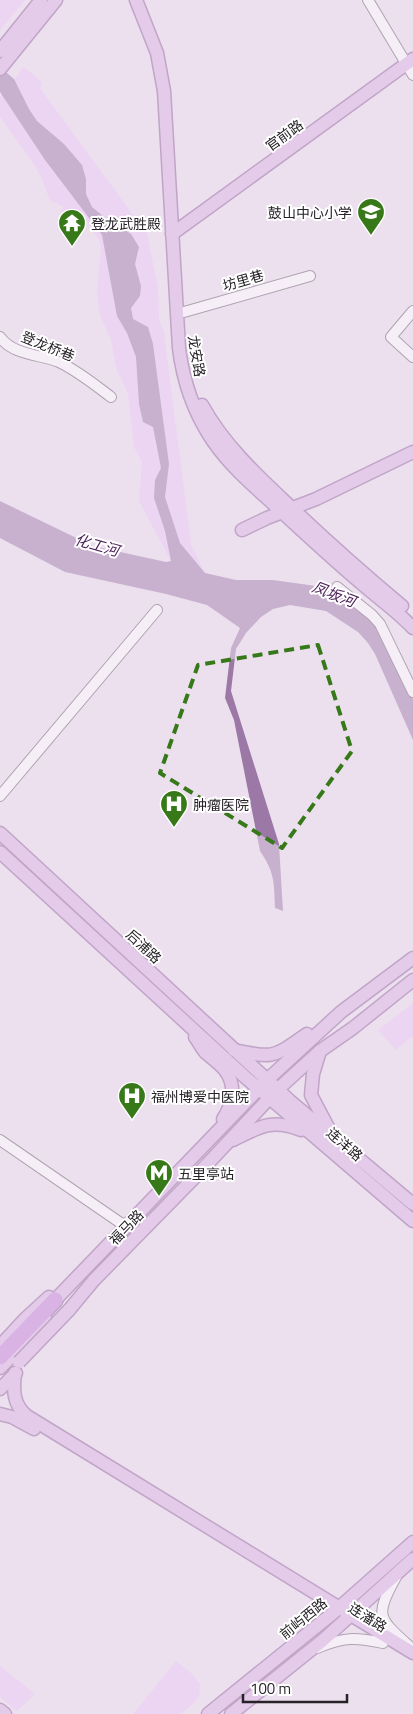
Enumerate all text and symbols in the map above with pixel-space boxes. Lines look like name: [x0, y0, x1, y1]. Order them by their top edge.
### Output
street label: 官前路: [261, 114, 307, 156]
school or university icon: 鼓山中心小学: [356, 197, 386, 236]
place label: 鼓山中心小学: [268, 202, 352, 223]
temple icon: 登龙武胜殿: [57, 208, 87, 247]
place label: 登龙武胜殿: [91, 213, 161, 234]
street label: 坊里巷: [220, 264, 266, 296]
street label: 登龙桥巷: [18, 326, 78, 366]
street label: 龙安路: [183, 333, 211, 379]
water label: 化工河: [72, 528, 125, 563]
water label: 凤坂河: [309, 575, 362, 614]
hospital icon: 肿瘤医院: [159, 789, 189, 828]
place label: 肿瘤医院: [193, 794, 249, 815]
street label: 后浦路: [121, 924, 167, 968]
hospital icon: 福州博爱中医院: [117, 1081, 147, 1120]
place label: 福州博爱中医院: [151, 1086, 249, 1107]
street label: 连洋路: [322, 1122, 368, 1166]
metro station icon: 五里亭站: [144, 1158, 174, 1197]
place label: 五里亭站: [178, 1163, 234, 1184]
street label: 福马路: [104, 1205, 148, 1249]
street label: 前屿西路: [275, 1592, 331, 1644]
street label: 连潘路: [345, 1597, 391, 1637]
scale bar: [243, 1672, 347, 1704]
text: 100 m: [250, 1677, 291, 1700]

